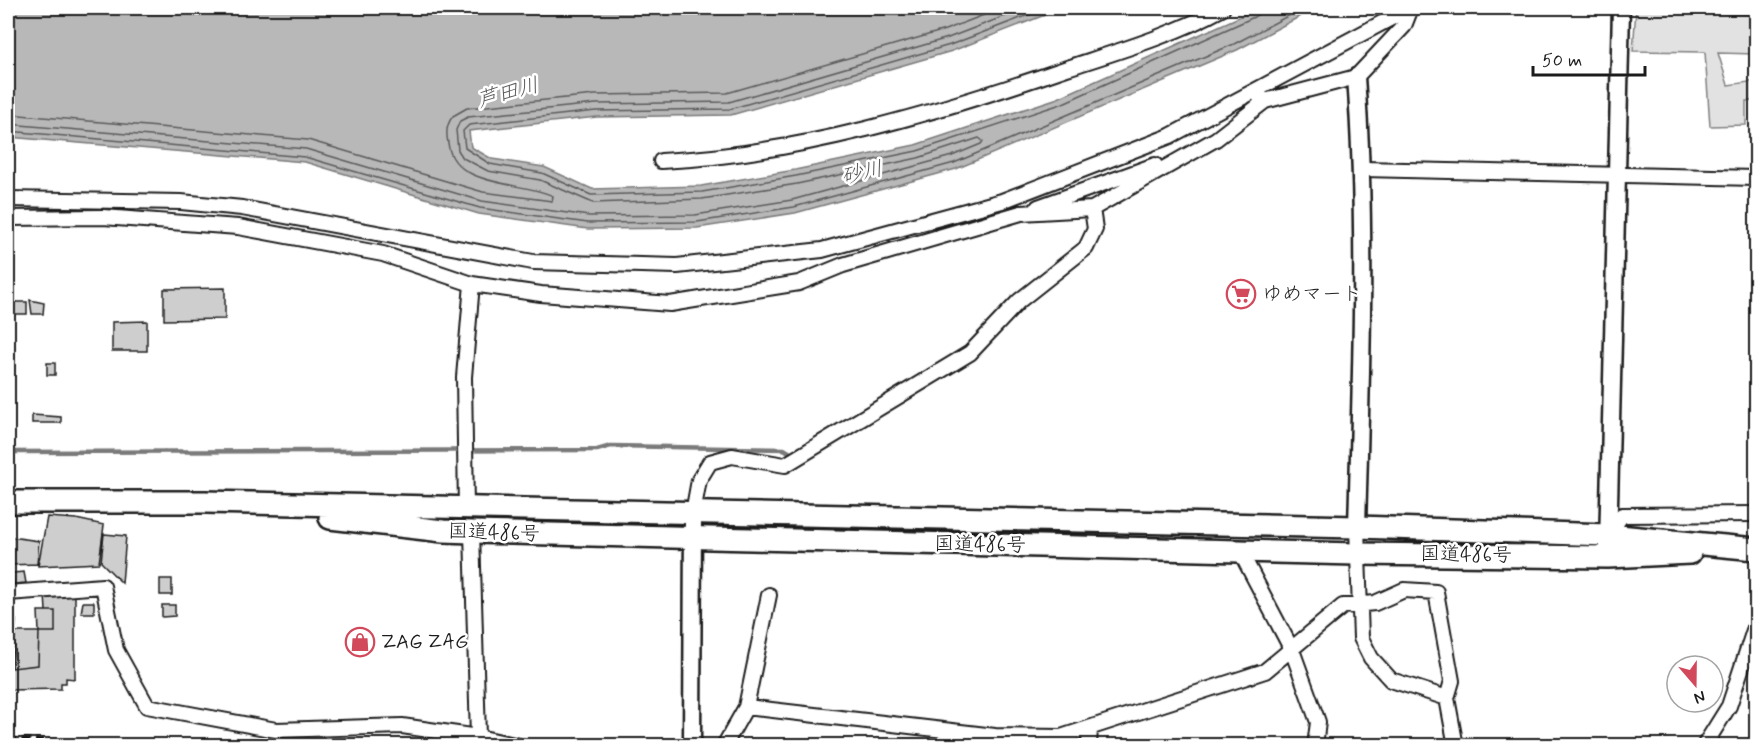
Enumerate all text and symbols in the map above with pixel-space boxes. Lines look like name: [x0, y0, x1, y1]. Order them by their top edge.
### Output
scale bar: [1533, 39, 1646, 77]
text: 50 m: [1542, 49, 1582, 73]
water label: 芦田川: [474, 71, 542, 115]
water label: 砂川: [839, 155, 885, 191]
supermarket icon: ゆめマート: [1225, 278, 1257, 310]
place label: ゆめマート: [1262, 281, 1362, 308]
street label: 国道486号: [448, 518, 540, 548]
street label: 国道486号: [934, 531, 1026, 559]
street label: 国道486号: [1420, 541, 1512, 569]
shop icon: ZAG ZAG: [344, 626, 376, 658]
place label: ZAG ZAG: [381, 629, 468, 656]
north arrow: [1665, 654, 1725, 714]
text: N: [1691, 685, 1708, 708]

